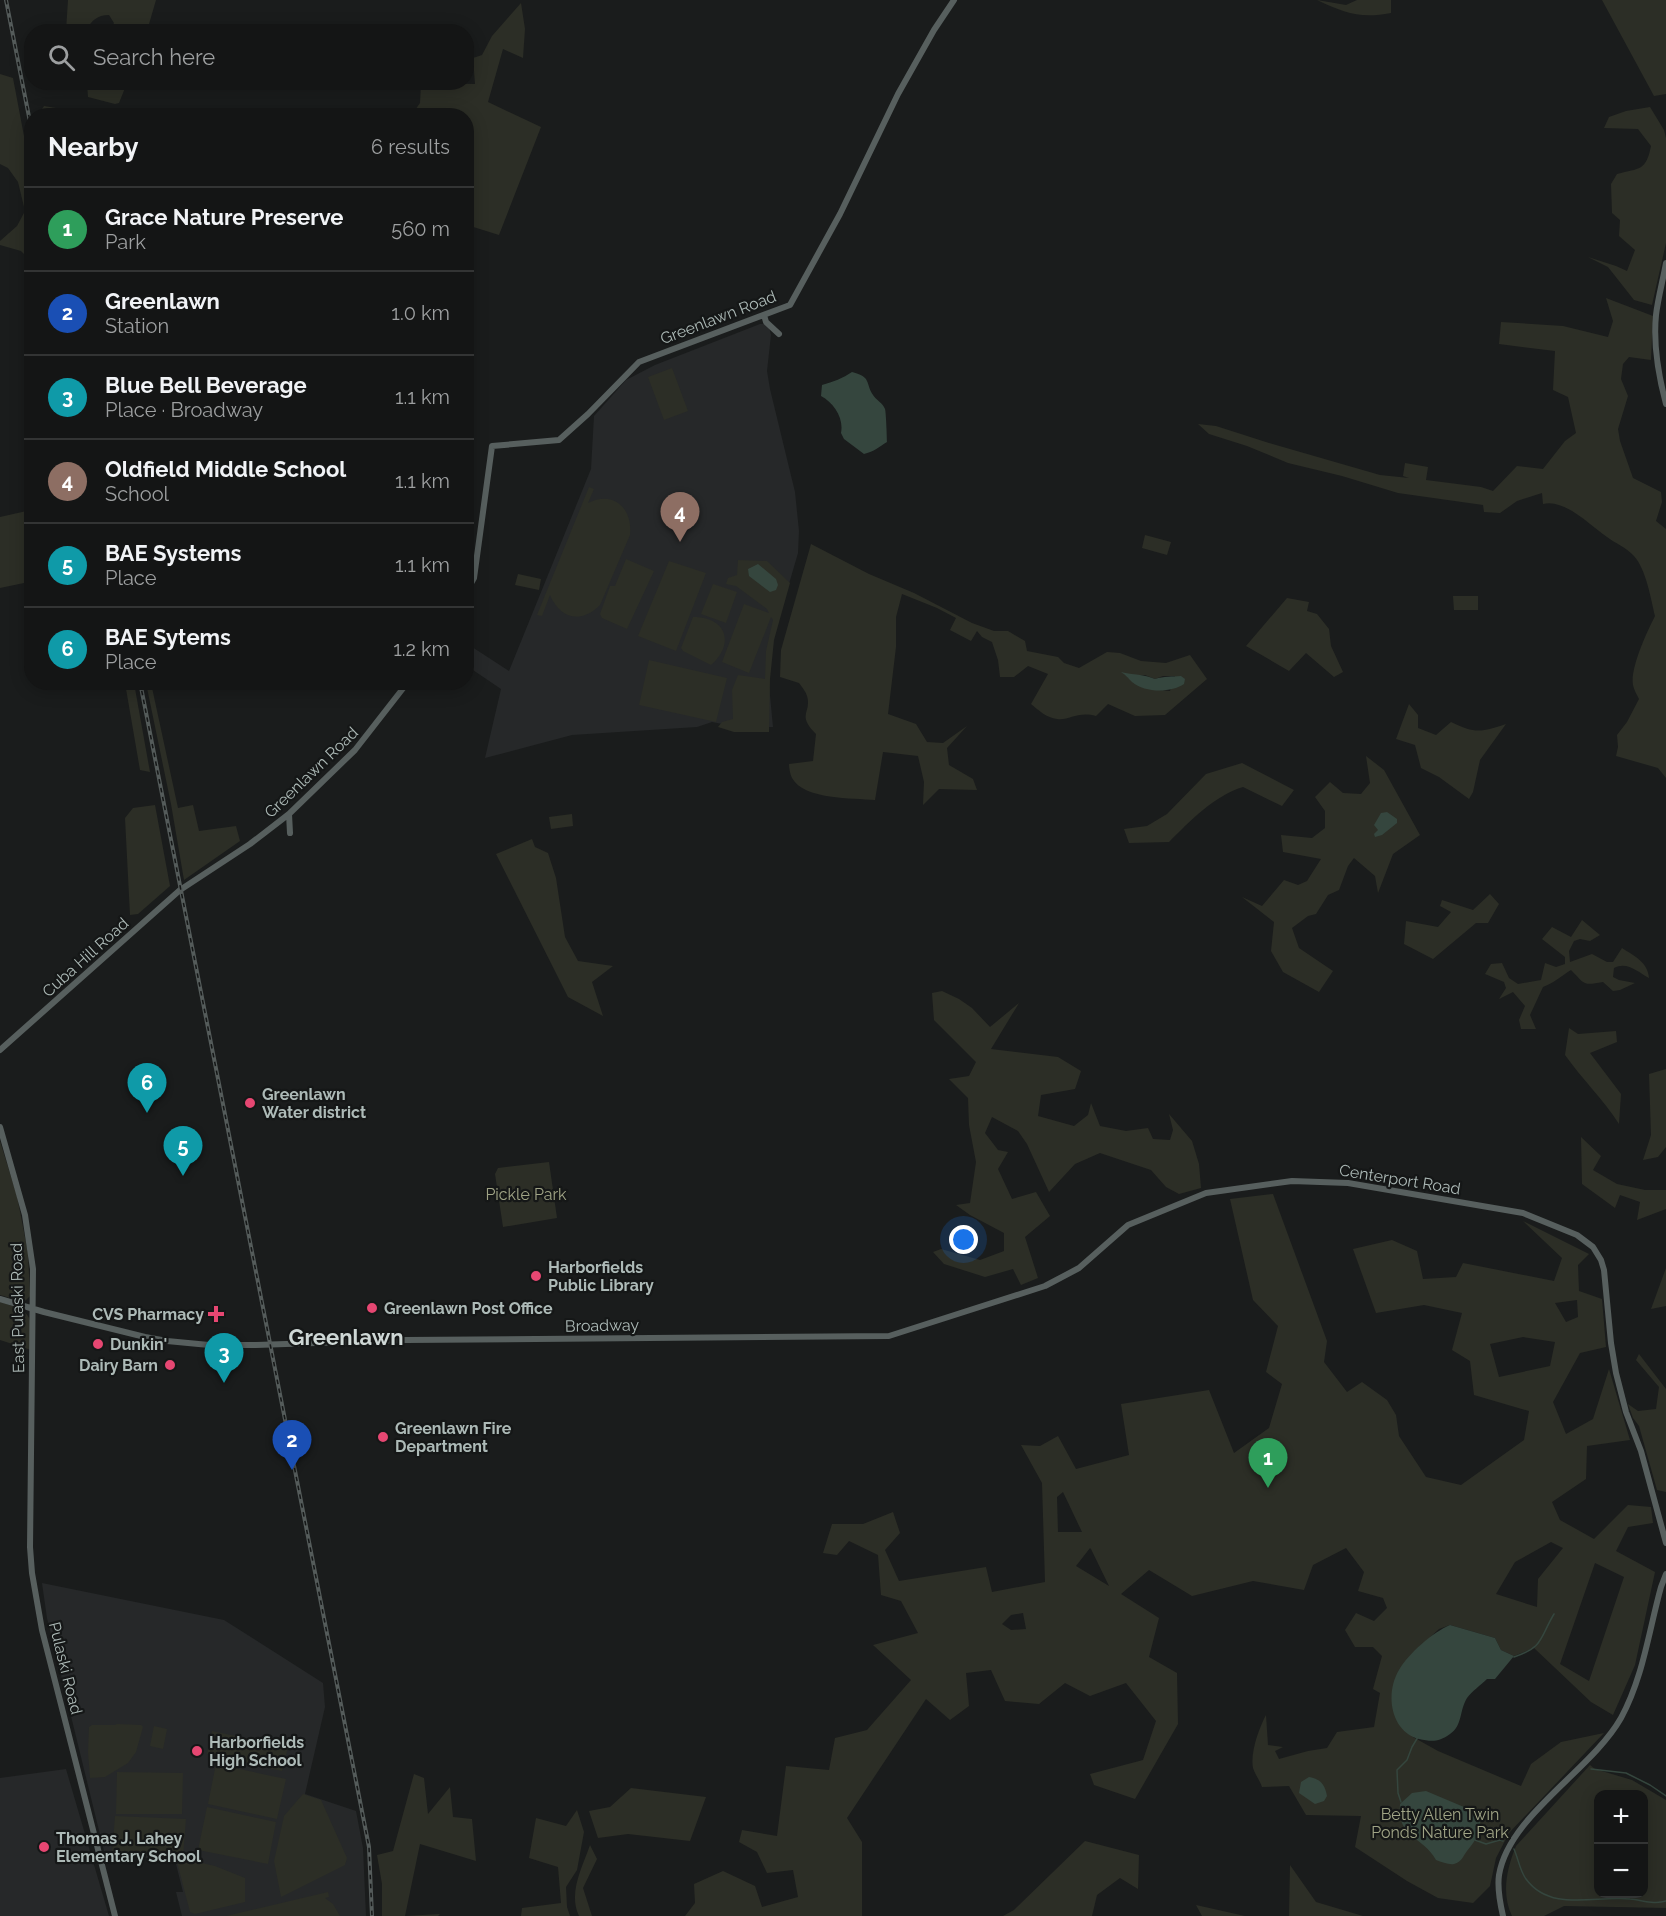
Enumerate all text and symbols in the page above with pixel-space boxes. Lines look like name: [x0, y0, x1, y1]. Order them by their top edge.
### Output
search box: [24, 24, 474, 90]
icon: search: [45, 41, 78, 74]
text: Search here: [93, 44, 215, 70]
text: Nearby: [48, 132, 138, 162]
text: 6 results: [371, 135, 450, 159]
text: Grace Nature Preserve: [105, 204, 344, 230]
text: 1: [63, 217, 72, 241]
text: 560 m: [391, 217, 450, 241]
text: Park: [105, 230, 146, 254]
street label: Greenlawn Road: [658, 287, 779, 348]
text: Greenlawn: [105, 288, 220, 314]
text: 2: [62, 301, 73, 325]
text: 1.0 km: [391, 301, 450, 325]
text: Station: [105, 314, 169, 338]
text: Blue Bell Beverage: [105, 372, 307, 398]
text: 3: [62, 385, 73, 409]
text: 1.1 km: [395, 385, 450, 409]
text: Place · Broadway: [105, 398, 263, 422]
text: Oldfield Middle School: [105, 456, 346, 482]
text: 4: [62, 469, 73, 493]
text: 1.1 km: [395, 469, 450, 493]
text: School: [105, 482, 169, 506]
pin: 4: [660, 492, 700, 542]
text: BAE Systems: [105, 540, 241, 566]
text: 5: [62, 553, 73, 577]
text: 1.1 km: [395, 553, 450, 577]
text: Place: [105, 566, 156, 590]
text: BAE Sytems: [105, 624, 231, 650]
text: 6: [61, 637, 74, 661]
text: 1.2 km: [393, 637, 450, 661]
text: Place: [105, 650, 156, 674]
street label: Greenlawn Road: [261, 723, 362, 822]
street label: Cuba Hill Road: [38, 914, 132, 1001]
pin: 6: [128, 1064, 166, 1113]
place label: Greenlawn Water district: [262, 1085, 366, 1122]
marker: Greenlawn Water district: [243, 1096, 257, 1110]
pin: 5: [164, 1126, 202, 1176]
street label: Centerport Road: [1338, 1161, 1462, 1198]
park label: Pickle Park: [485, 1185, 567, 1204]
your location: [949, 1225, 978, 1254]
street label: East Pulaski Road: [7, 1243, 28, 1373]
place label: Harborfields Public Library: [548, 1258, 654, 1295]
marker: Harborfields Public Library: [529, 1269, 543, 1283]
place label: Greenlawn Post Office: [384, 1299, 553, 1318]
marker: Greenlawn Post Office: [365, 1301, 379, 1315]
place label: CVS Pharmacy: [92, 1305, 204, 1324]
marker: CVS Pharmacy: [209, 1307, 223, 1321]
street label: Broadway: [565, 1315, 640, 1336]
district label: Greenlawn: [289, 1324, 403, 1350]
pin: 3: [204, 1334, 244, 1383]
place label: Dunkin': [110, 1335, 167, 1354]
marker: Dunkin': [91, 1337, 105, 1351]
place label: Dairy Barn: [79, 1356, 158, 1375]
marker: Dairy Barn: [163, 1358, 177, 1372]
place label: Greenlawn Fire Department: [395, 1419, 512, 1456]
pin: 2: [272, 1420, 312, 1470]
marker: Greenlawn Fire Department: [376, 1430, 390, 1444]
pin: 1: [1248, 1438, 1288, 1488]
street label: Pulaski Road: [45, 1620, 86, 1716]
place label: Harborfields High School: [209, 1733, 304, 1770]
marker: Harborfields High School: [190, 1744, 204, 1758]
map controls: [1594, 1790, 1648, 1898]
button: +: [1594, 1790, 1648, 1844]
park label: Betty Allen Twin Ponds Nature Park: [1371, 1805, 1509, 1842]
place label: Thomas J. Lahey Elementary School: [56, 1829, 202, 1866]
marker: Thomas J. Lahey Elementary School: [37, 1840, 51, 1854]
button: −: [1594, 1844, 1648, 1898]

